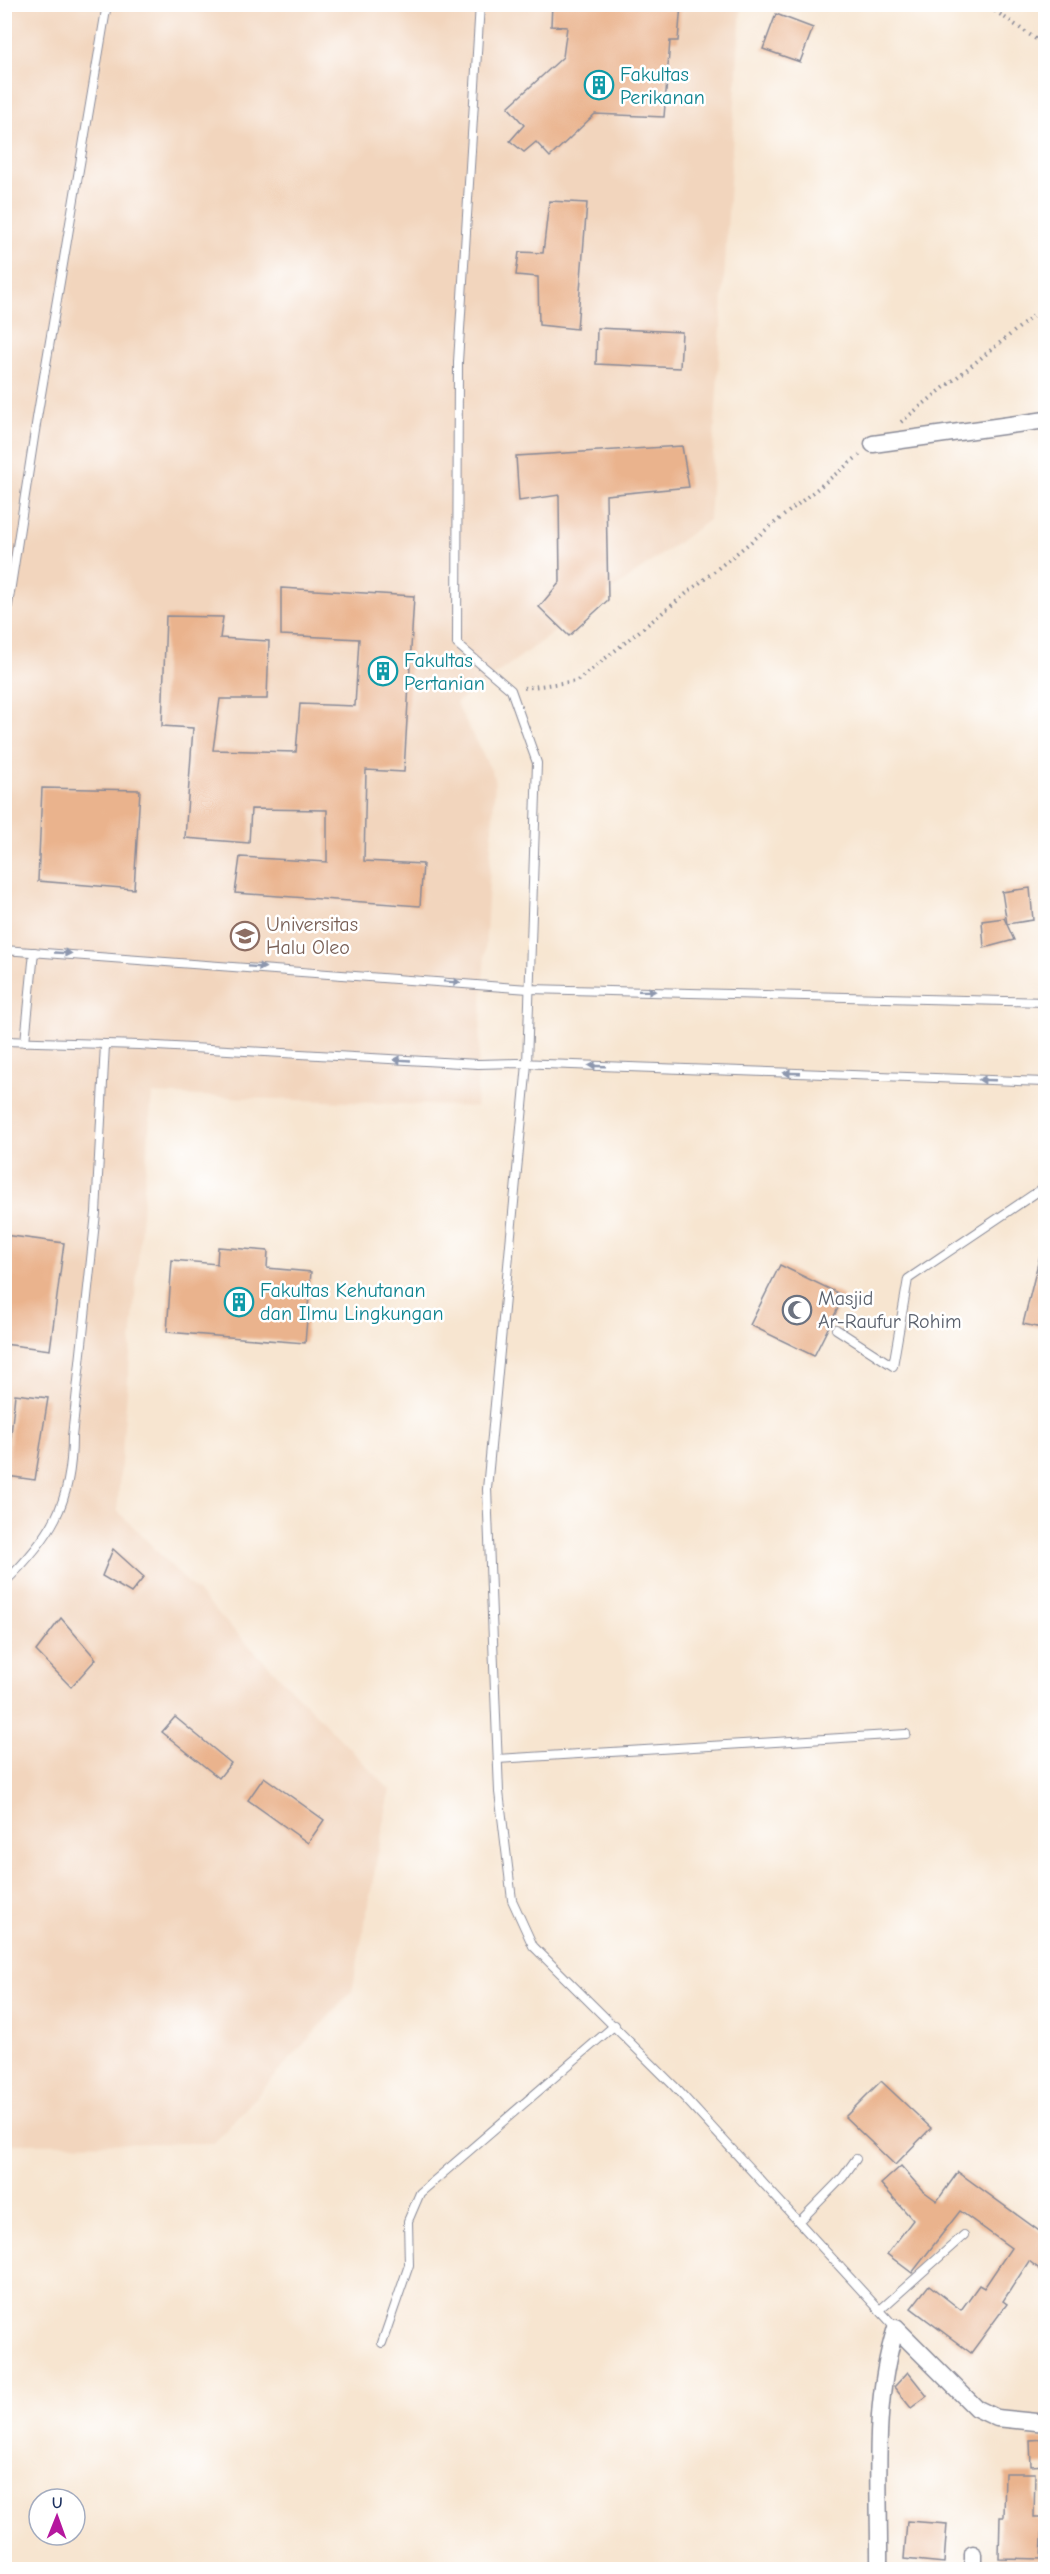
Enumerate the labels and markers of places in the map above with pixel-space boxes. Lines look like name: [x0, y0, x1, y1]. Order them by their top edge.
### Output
place label: Fakultas Perikanan: [620, 63, 705, 109]
building icon: Fakultas Perikanan: [583, 69, 615, 101]
place label: Fakultas Pertanian: [404, 649, 485, 695]
building icon: Fakultas Pertanian: [367, 655, 399, 687]
place label: Universitas Halu Oleo: [266, 913, 358, 959]
school or university icon: Universitas Halu Oleo: [229, 920, 261, 952]
place label: Fakultas Kehutanan dan Ilmu Lingkungan: [260, 1279, 443, 1325]
building icon: Fakultas Kehutanan dan Ilmu Lingkungan: [223, 1286, 255, 1318]
place label: Masjid Ar-Raufur Rohim: [818, 1287, 962, 1333]
mosque icon: Masjid Ar-Raufur Rohim: [781, 1294, 813, 1326]

